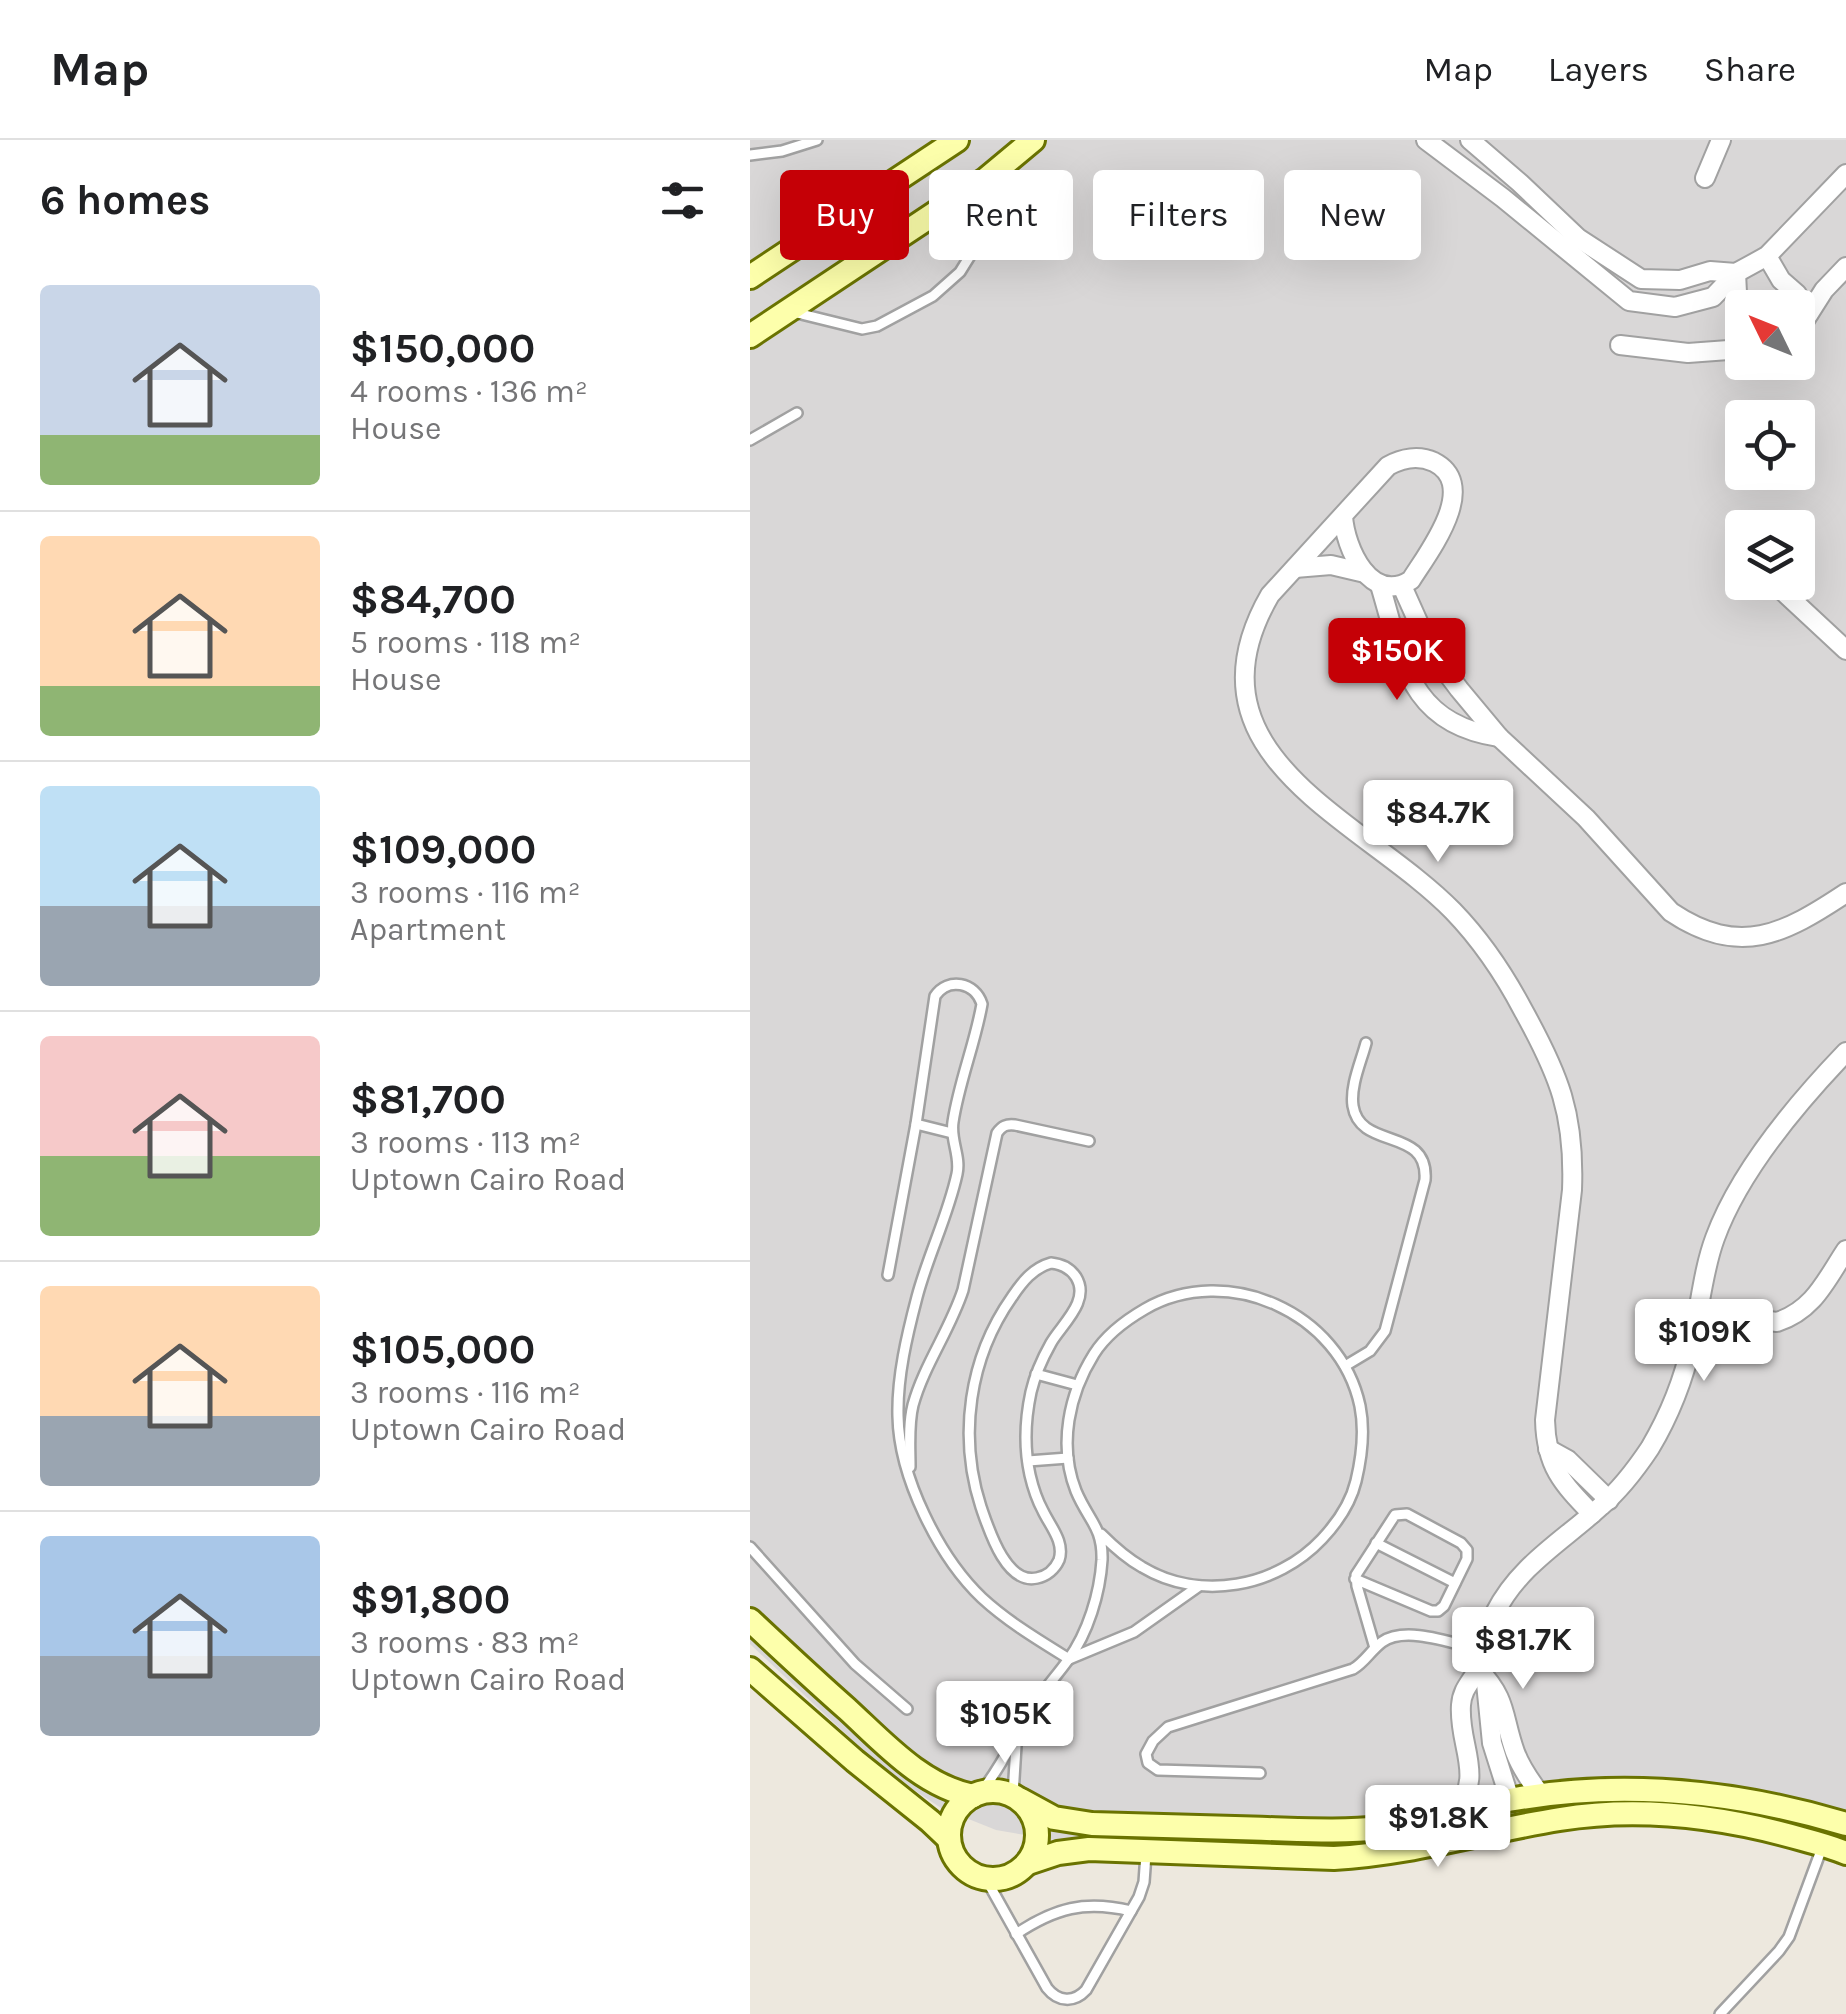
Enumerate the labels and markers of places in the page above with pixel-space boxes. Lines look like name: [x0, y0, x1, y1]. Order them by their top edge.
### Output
pin: $150K: [1327, 618, 1467, 703]
pin: $84.7K: [1357, 780, 1519, 865]
pin: $109K: [1634, 1299, 1774, 1384]
pin: $81.7K: [1442, 1607, 1604, 1692]
pin: $105K: [935, 1681, 1075, 1766]
pin: $91.8K: [1357, 1785, 1519, 1870]

